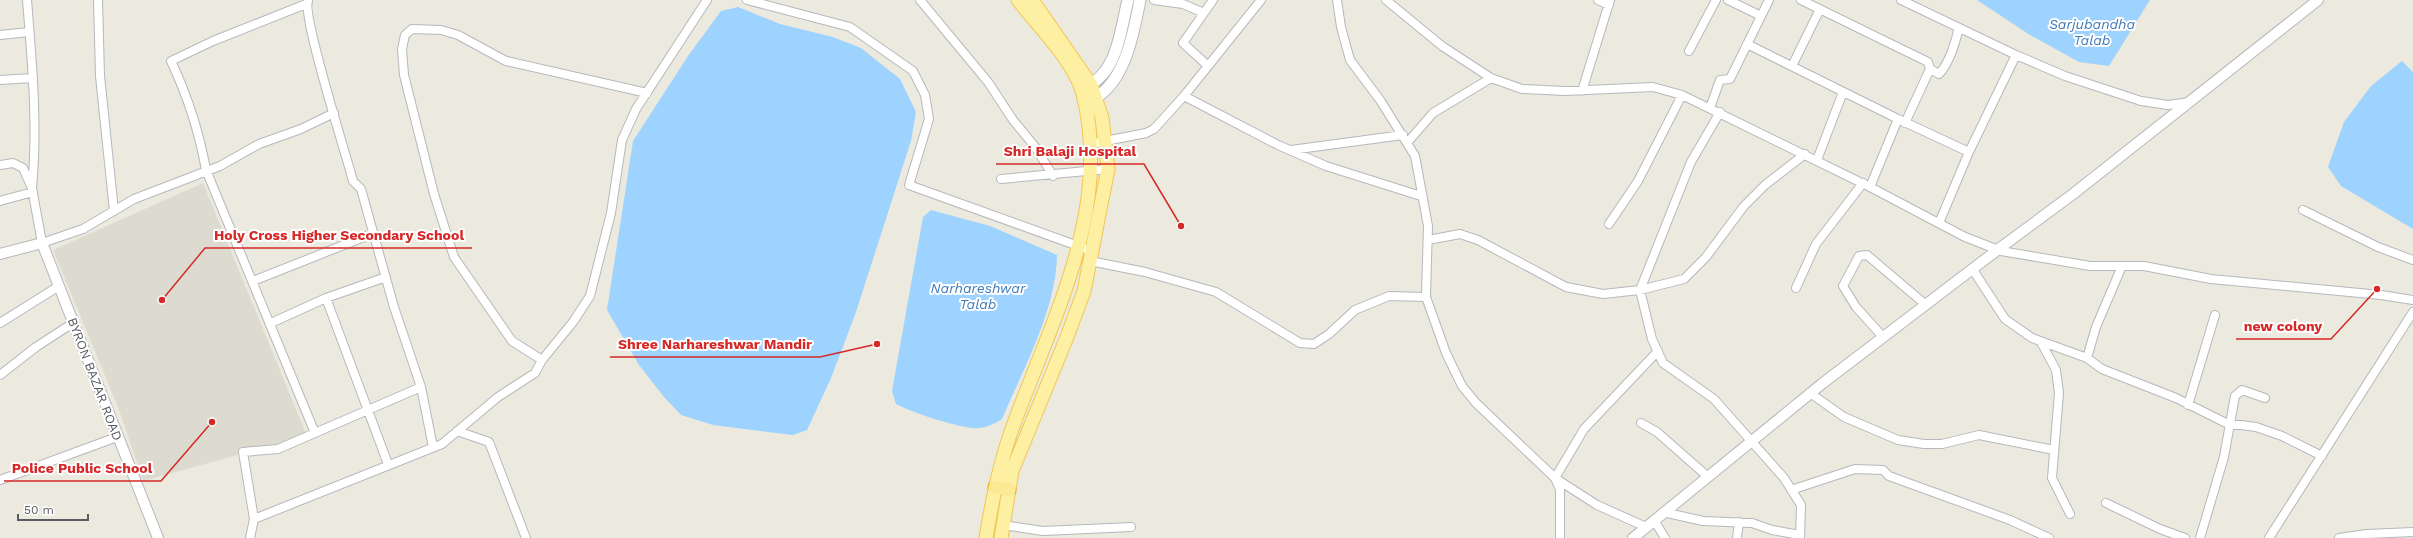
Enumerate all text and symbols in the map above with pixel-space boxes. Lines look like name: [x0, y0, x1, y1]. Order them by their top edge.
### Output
water label: Sarjubandha Talab: [2049, 16, 2135, 48]
callout: Shri Balaji Hospital: [996, 138, 1144, 164]
text: Shri Balaji Hospital: [1004, 143, 1137, 159]
callout: Holy Cross Higher Secondary School: [205, 222, 472, 248]
text: Holy Cross Higher Secondary School: [214, 227, 464, 243]
water label: Narhareshwar Talab: [931, 280, 1026, 312]
callout: new colony: [2236, 313, 2331, 339]
street label: BYRON BAZAR ROAD: [65, 315, 125, 443]
text: new colony: [2244, 318, 2322, 334]
callout: Shree Narhareshwar Mandir: [610, 331, 820, 357]
text: Shree Narhareshwar Mandir: [618, 336, 812, 352]
callout: Police Public School: [4, 455, 161, 481]
text: Police Public School: [12, 460, 153, 476]
scale bar: [18, 496, 88, 522]
text: 50 m: [24, 503, 54, 517]

